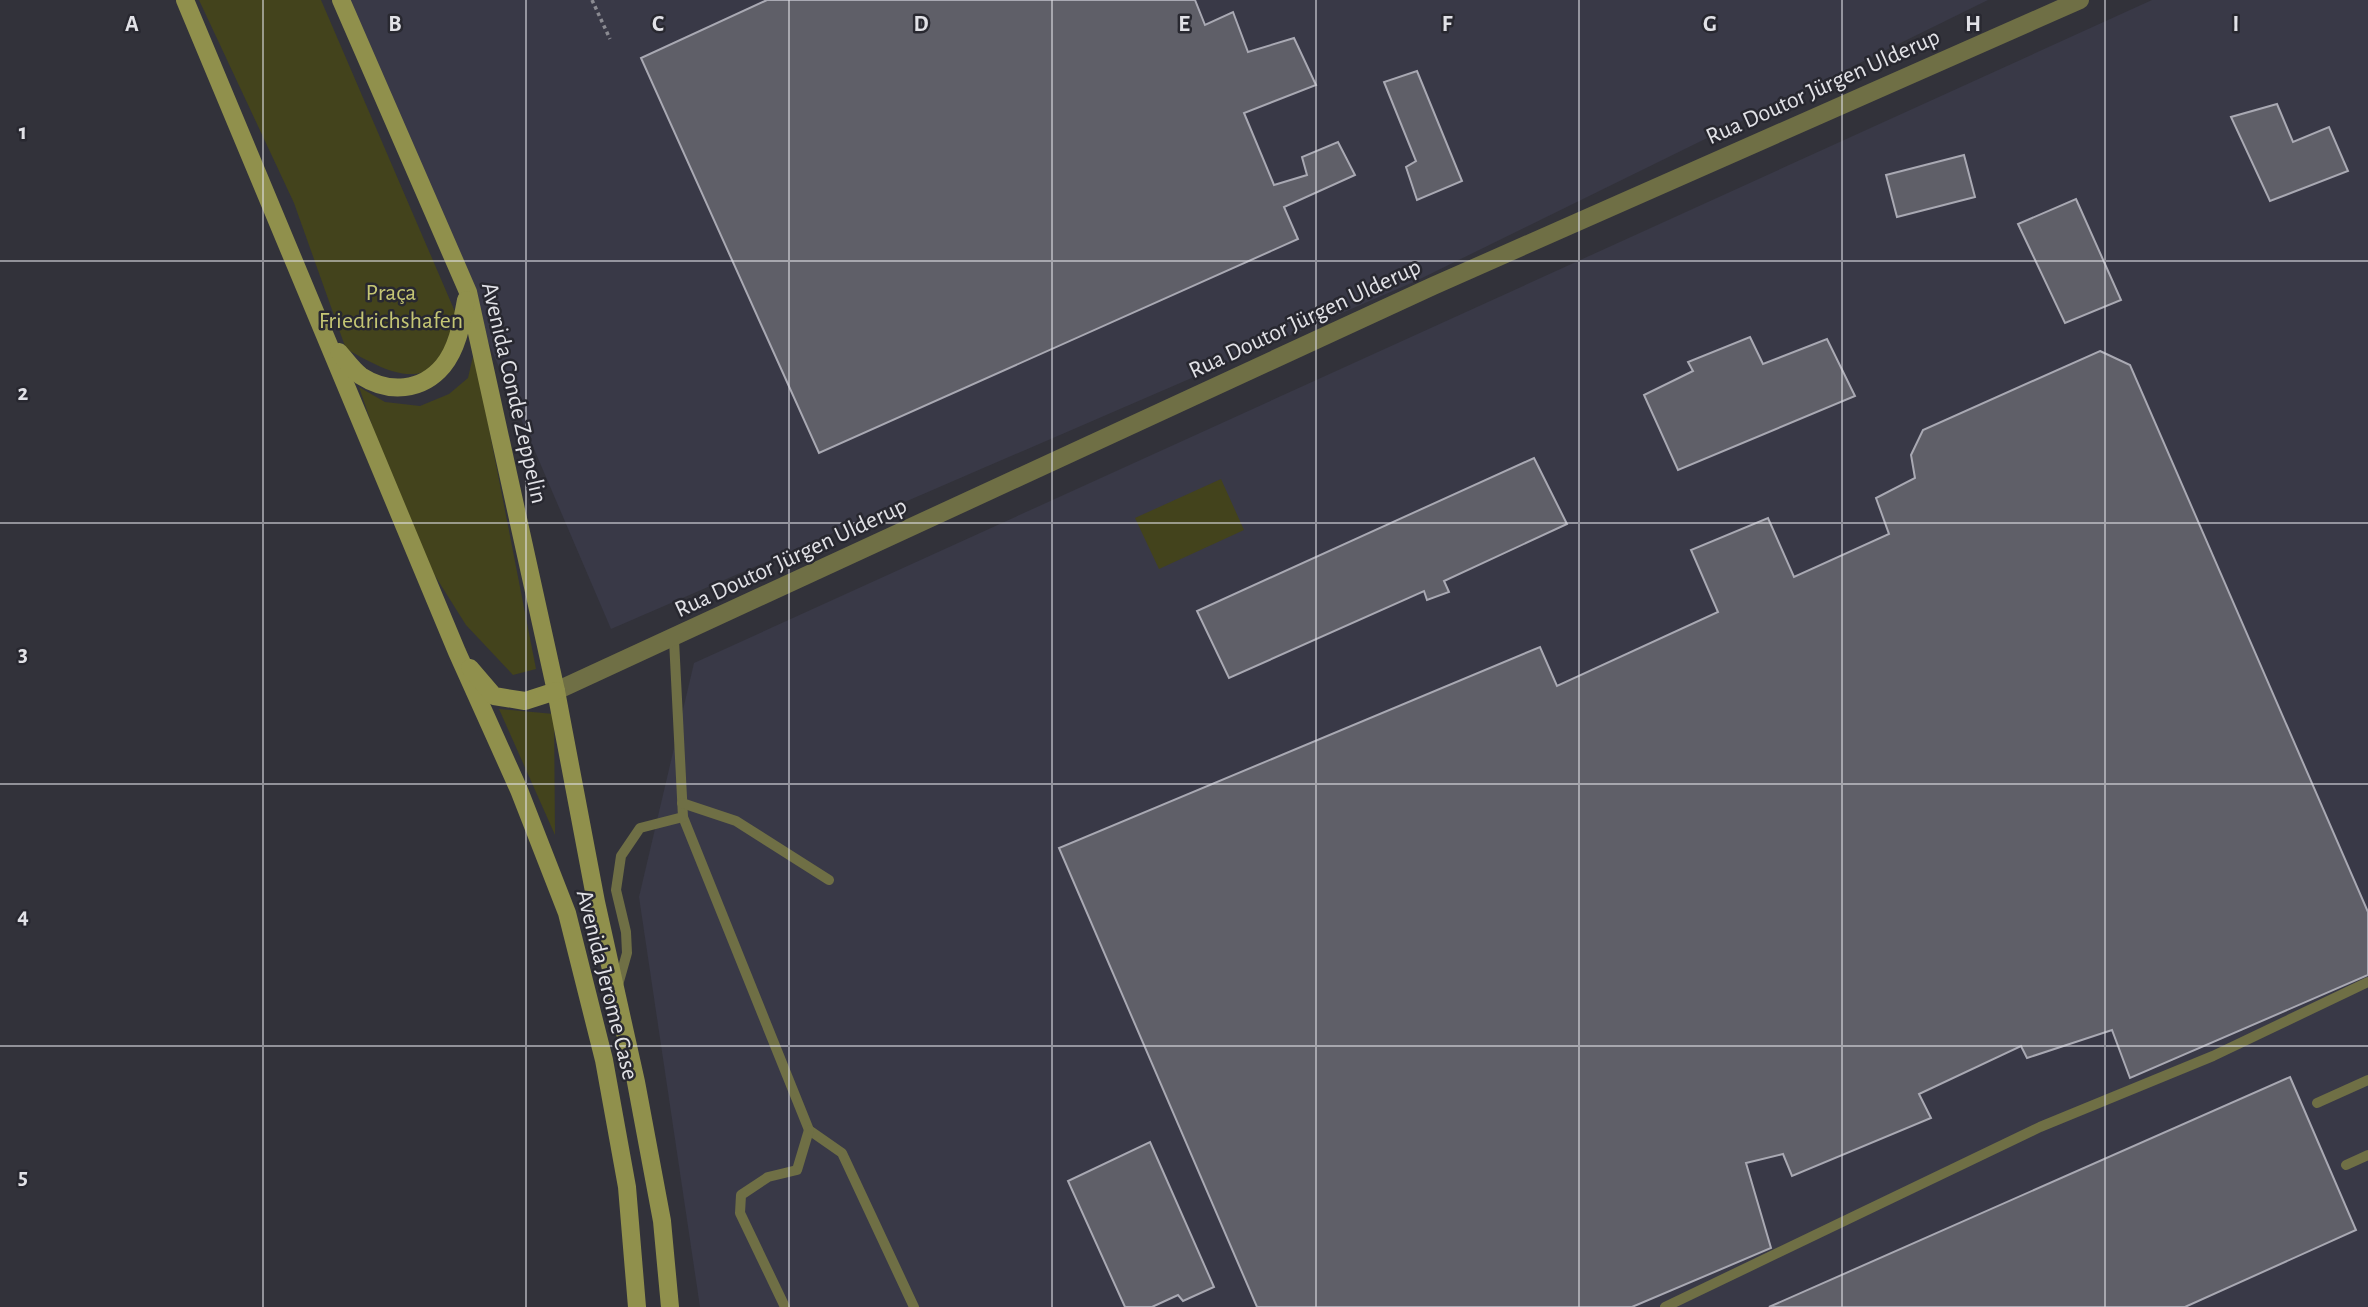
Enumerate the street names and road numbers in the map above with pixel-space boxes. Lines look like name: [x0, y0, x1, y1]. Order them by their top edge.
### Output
street label: Rua Doutor Jürgen Ulderup: [1703, 25, 1943, 149]
street label: Rua Doutor Jürgen Ulderup: [1185, 255, 1425, 383]
street label: Avenida Conde Zeppelin: [477, 280, 551, 506]
street label: Rua Doutor Jürgen Ulderup: [671, 494, 911, 622]
street label: Avenida Jerome Case: [572, 887, 642, 1083]

